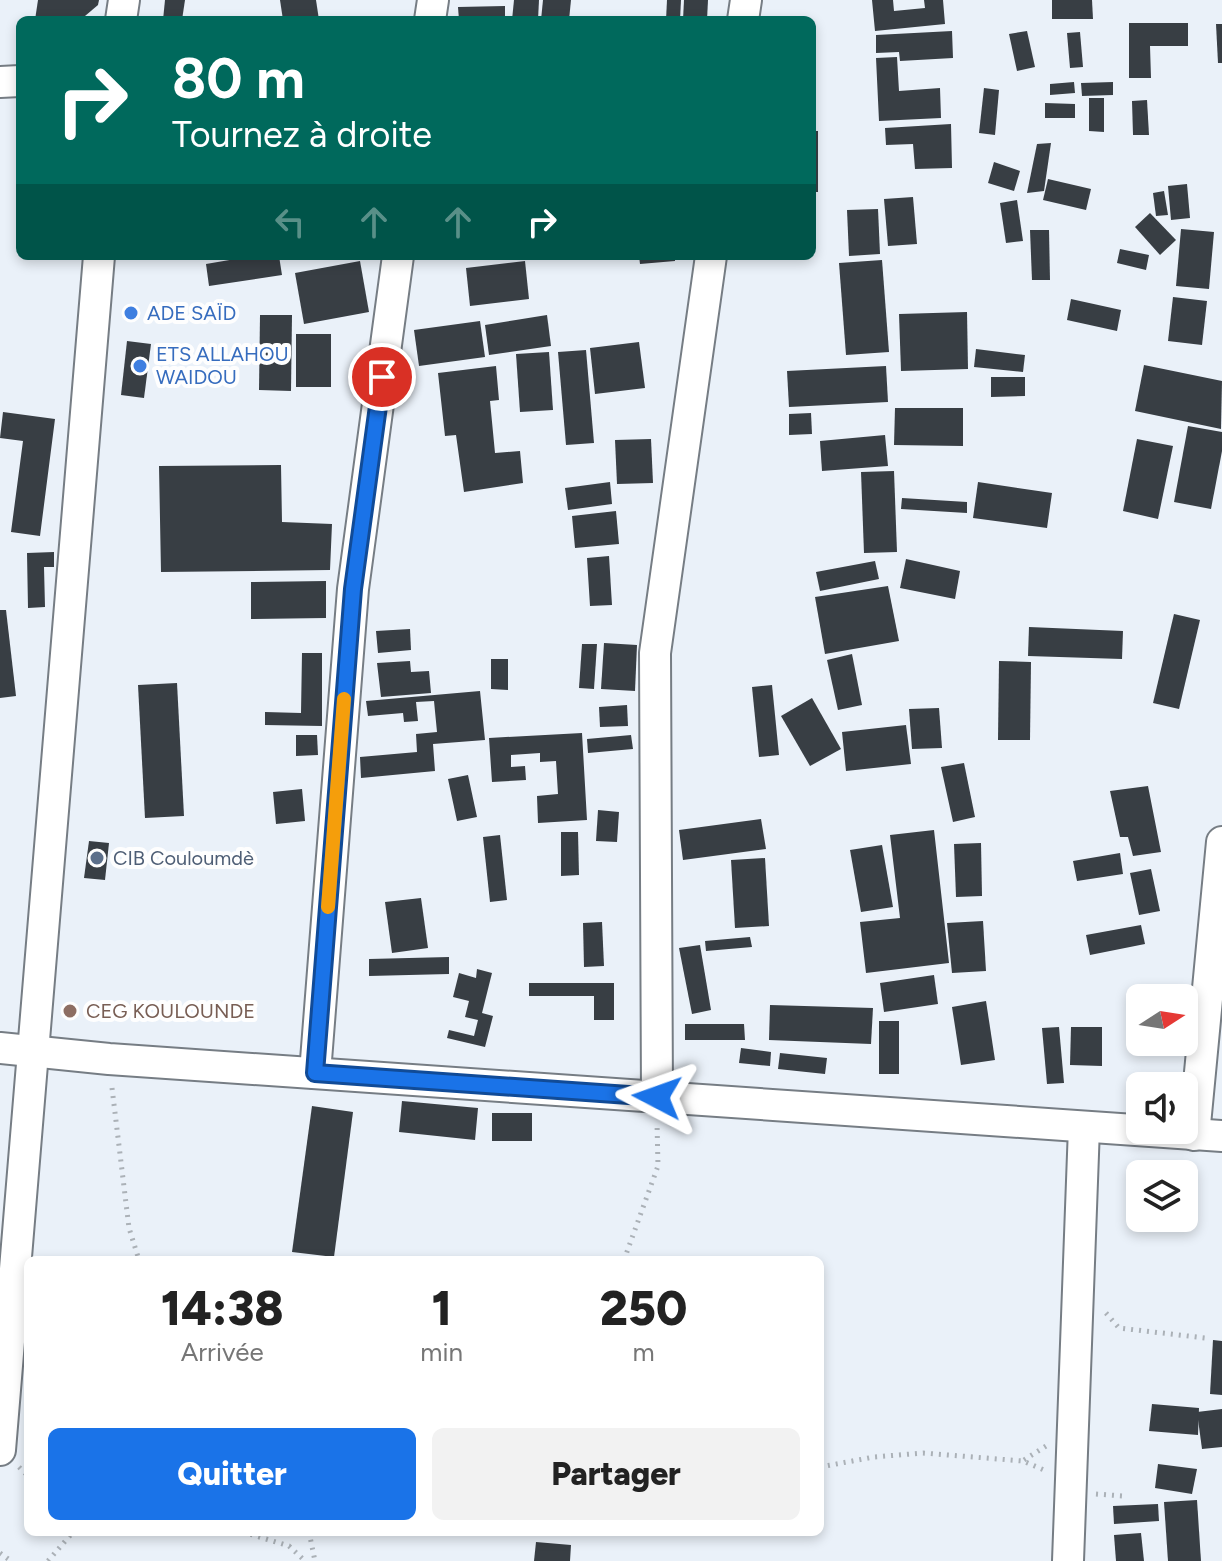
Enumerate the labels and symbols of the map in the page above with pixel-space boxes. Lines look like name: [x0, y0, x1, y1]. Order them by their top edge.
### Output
place label: ADE SAÏD: [147, 301, 236, 325]
marker: ADE SAÏD: [122, 304, 140, 322]
place label: ETS ALLAHOU WAIDOU: [156, 342, 289, 389]
pin: [348, 343, 416, 411]
marker: ETS ALLAHOU WAIDOU: [131, 357, 149, 375]
place label: CIB Couloumdè: [113, 846, 254, 870]
marker: CIB Couloumdè: [88, 849, 106, 867]
north arrow: [1126, 984, 1198, 1056]
place label: CEG KOULOUNDE: [86, 999, 255, 1023]
marker: CEG KOULOUNDE: [61, 1002, 79, 1020]
position arrow: [615, 1055, 699, 1139]

